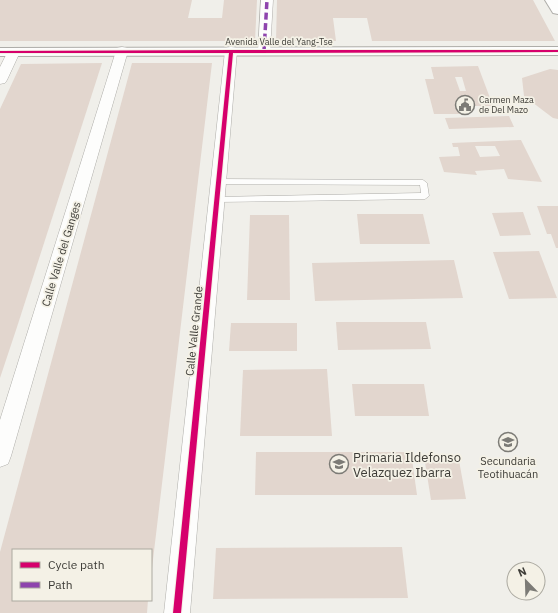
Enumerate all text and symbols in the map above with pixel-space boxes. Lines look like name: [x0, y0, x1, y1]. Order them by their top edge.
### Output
street label: Avenida Valle del Yang-Tse: [225, 36, 333, 47]
public building icon: Carmen Maza de Del Mazo: [454, 94, 476, 116]
place label: Carmen Maza de Del Mazo: [479, 94, 534, 115]
street label: Calle Valle del Ganges: [38, 200, 84, 308]
street label: Calle Valle Grande: [182, 285, 206, 377]
school or university icon: Secundaria Teotihuacán: [497, 431, 519, 453]
place label: Primaria Ildefonso Velazquez Ibarra: [353, 449, 461, 481]
school or university icon: Primaria Ildefonso Velazquez Ibarra: [328, 453, 350, 475]
place label: Secundaria Teotihuacán: [478, 454, 538, 481]
legend: [12, 549, 152, 601]
text: Cycle path: [48, 557, 105, 572]
north arrow: [506, 561, 546, 601]
text: N: [516, 564, 529, 580]
text: Path: [48, 577, 73, 592]

